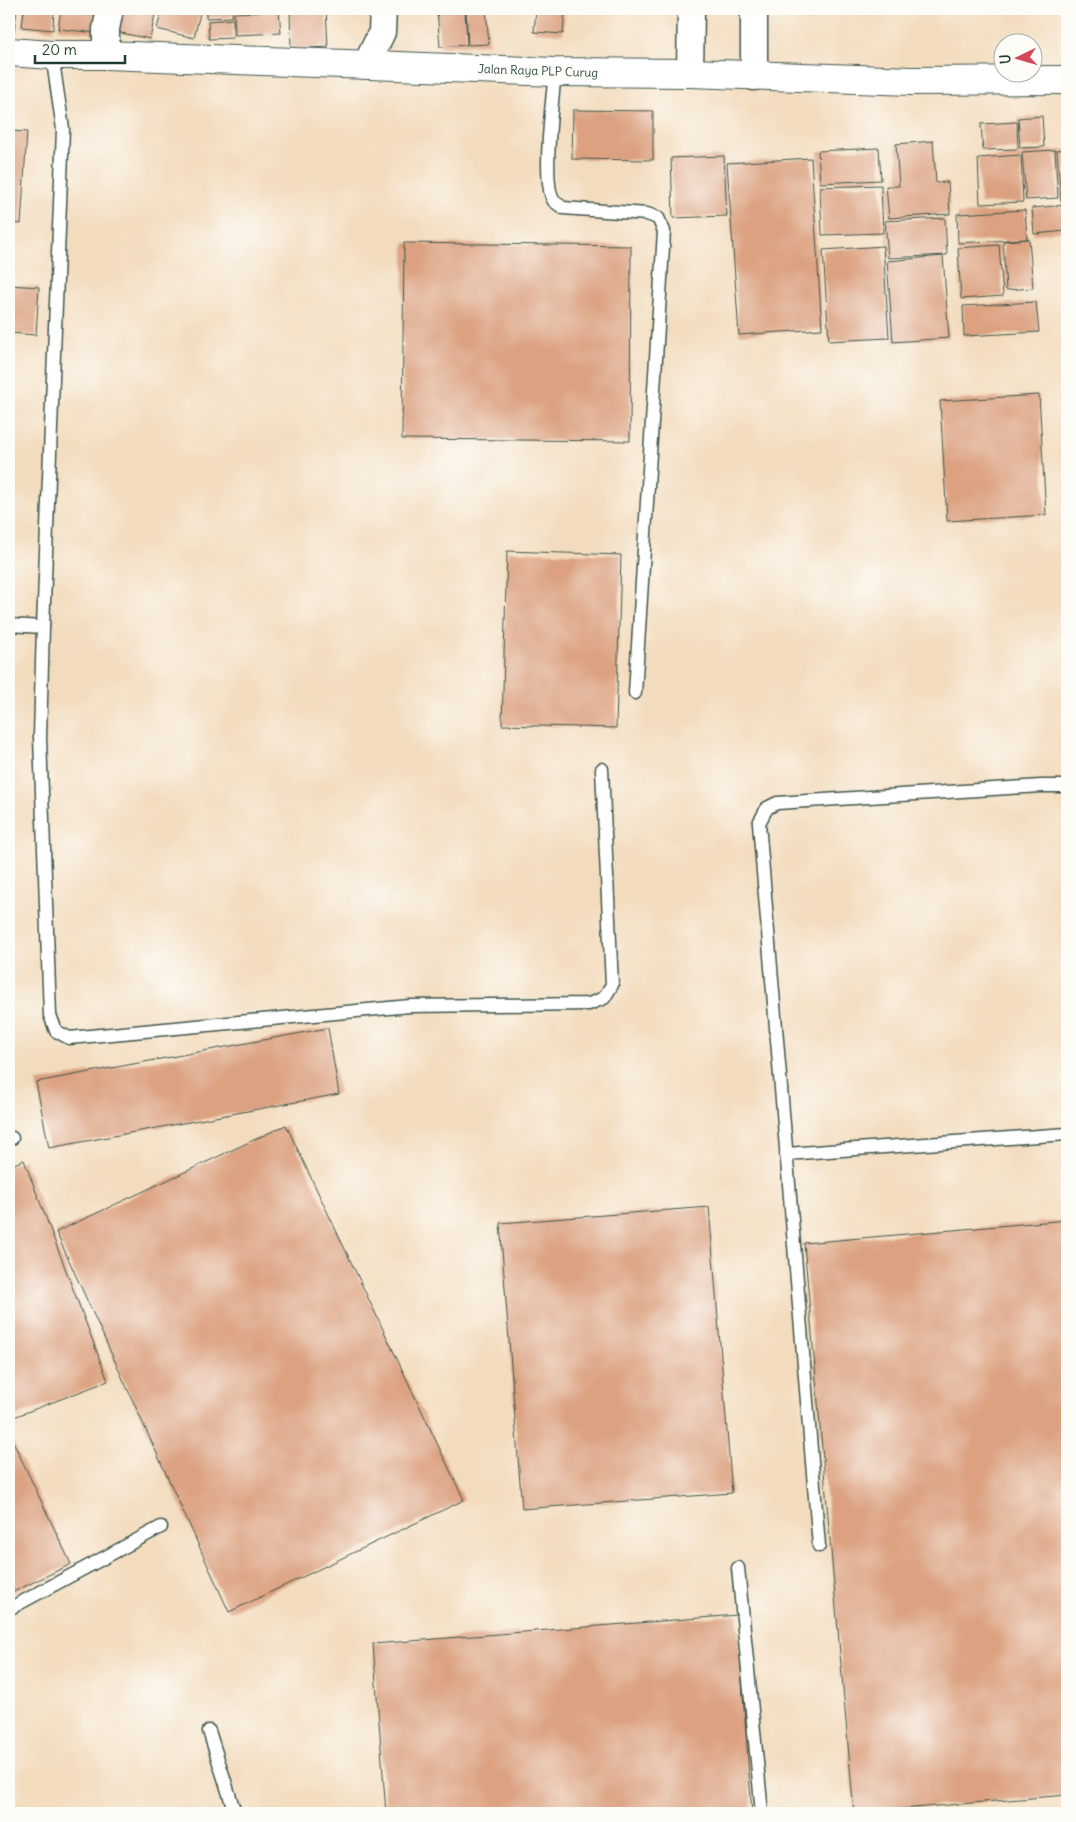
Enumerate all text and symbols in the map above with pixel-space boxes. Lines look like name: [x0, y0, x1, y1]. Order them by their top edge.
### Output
scale bar: [35, 32, 125, 64]
north arrow: [994, 32, 1044, 82]
text: 20 m: [42, 40, 77, 59]
text: U: [996, 54, 1014, 65]
street label: Jalan Raya PLP Curug: [478, 61, 598, 80]

